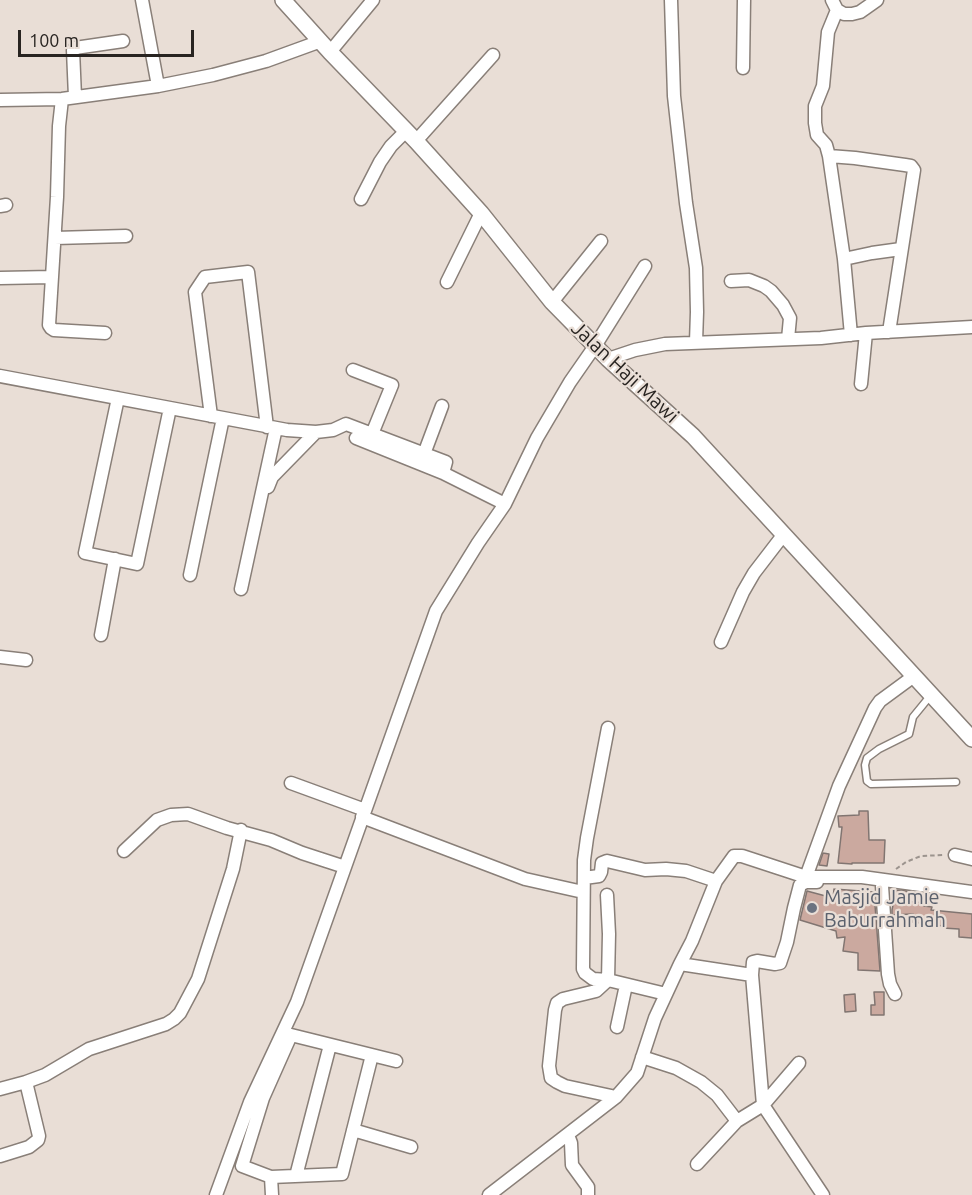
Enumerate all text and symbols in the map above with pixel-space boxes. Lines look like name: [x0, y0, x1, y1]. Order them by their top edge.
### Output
scale bar: [21, 18, 196, 56]
text: 100 m: [29, 30, 79, 50]
street label: Jalan Haji Mawi: [566, 316, 684, 428]
place label: Masjid Jamie Baburrahmah: [824, 885, 946, 932]
marker: Masjid Jamie Baburrahmah: [805, 901, 819, 915]

